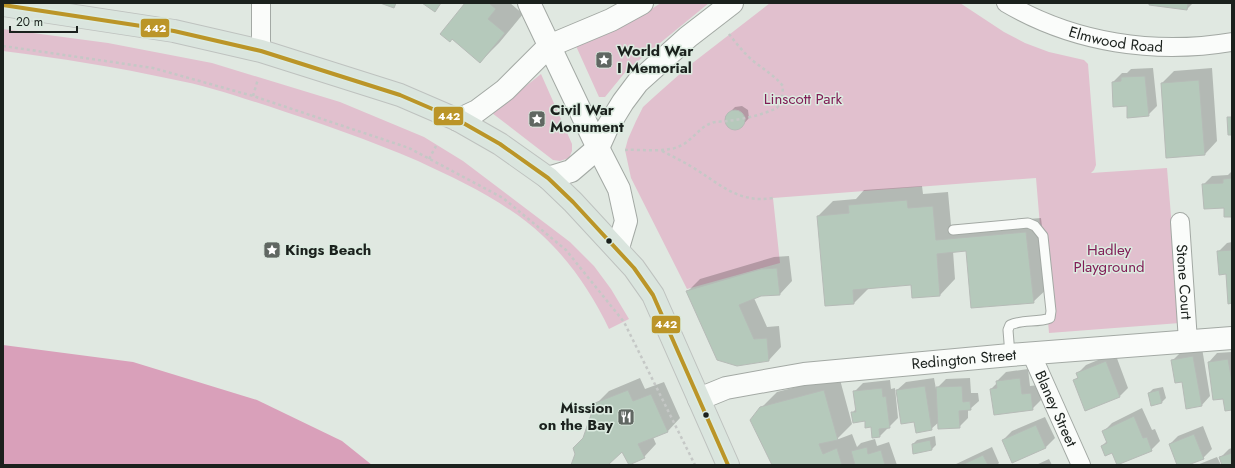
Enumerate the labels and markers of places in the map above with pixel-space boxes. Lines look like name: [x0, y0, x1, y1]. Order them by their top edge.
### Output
place label: World War I Memorial: [617, 40, 694, 79]
place icon: World War I Memorial: [594, 50, 614, 70]
place label: Civil War Monument: [550, 99, 624, 138]
place icon: Civil War Monument: [527, 109, 547, 129]
unlabelled marker: [604, 236, 614, 246]
place label: Kings Beach: [285, 239, 371, 261]
place icon: Kings Beach: [262, 240, 282, 260]
place label: Mission on the Bay: [539, 397, 613, 436]
restaurant icon: Mission on the Bay: [616, 407, 636, 427]
unlabelled marker: [701, 410, 711, 420]

